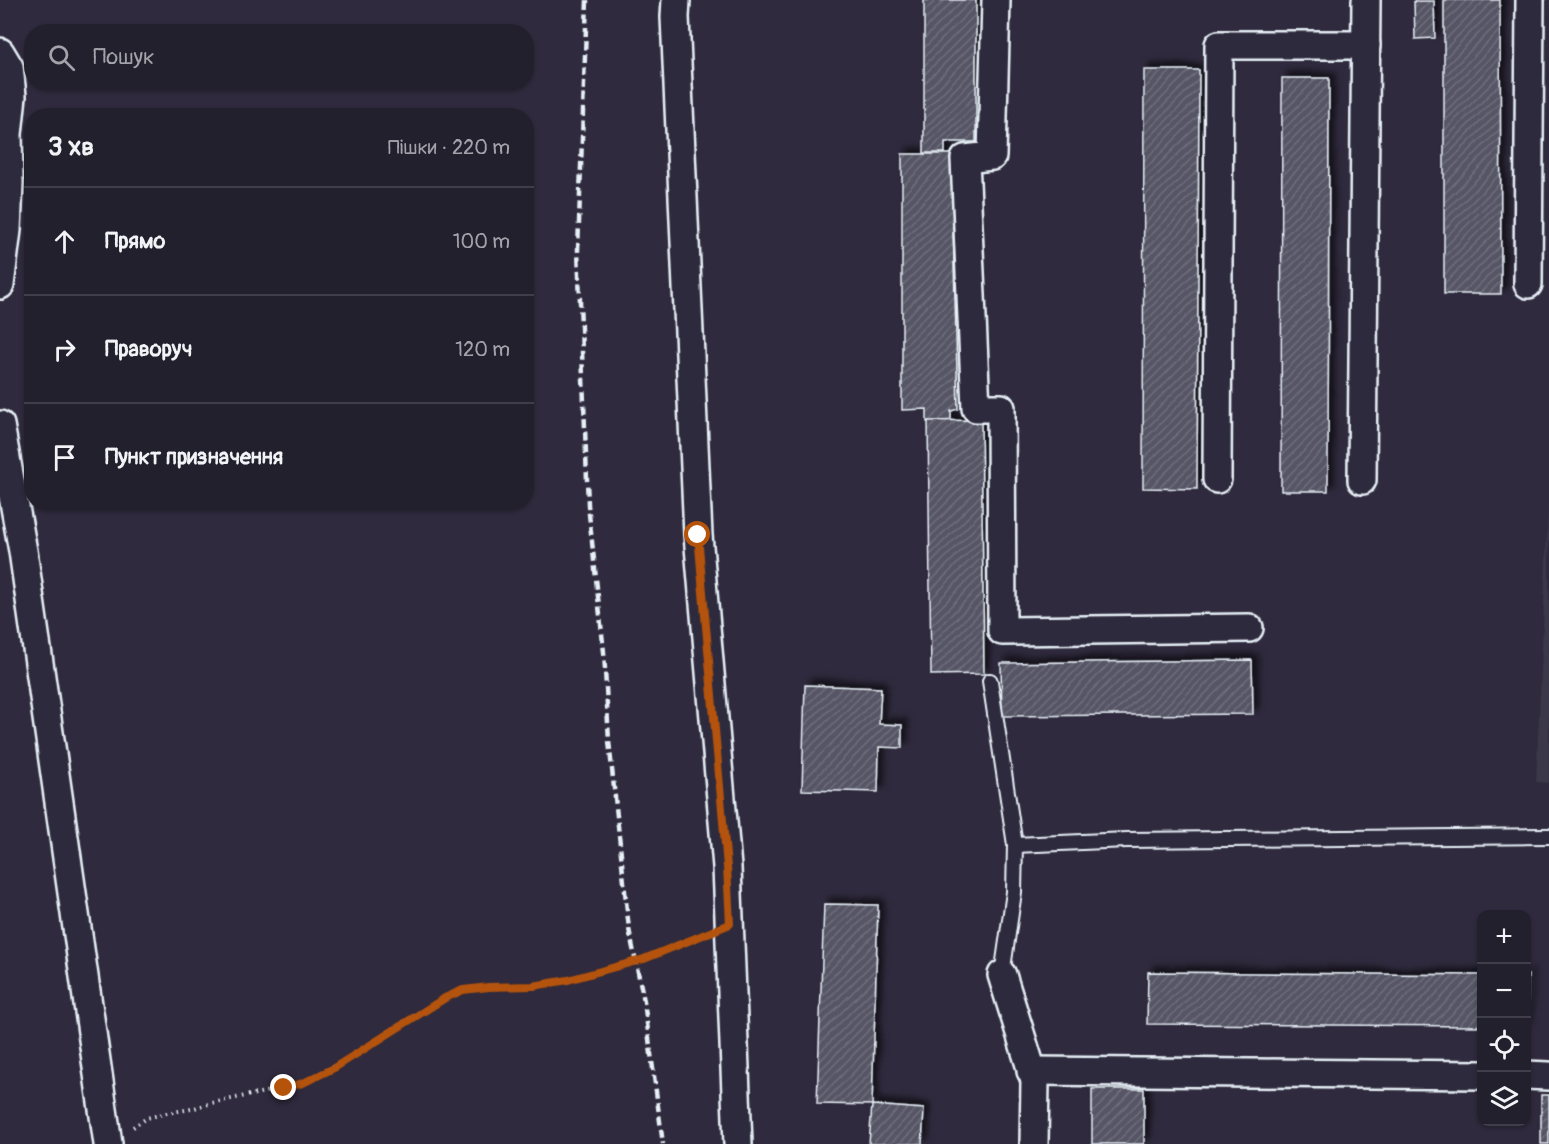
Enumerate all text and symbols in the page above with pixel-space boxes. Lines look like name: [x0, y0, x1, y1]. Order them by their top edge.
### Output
search box: [24, 24, 534, 90]
icon: search: [45, 41, 78, 74]
text: Пошук: [93, 43, 154, 71]
text: 3 хв: [48, 131, 94, 163]
text: Пішки · 220 m: [388, 135, 510, 160]
icon: ahead: [48, 225, 81, 258]
text: Прямо: [105, 227, 165, 255]
text: 100 m: [453, 229, 510, 254]
icon: right: [48, 333, 81, 366]
text: Праворуч: [105, 335, 192, 363]
text: 120 m: [455, 337, 510, 362]
icon: arrive: [48, 441, 81, 474]
text: Пункт призначення: [105, 443, 283, 471]
route start: [684, 521, 710, 547]
map controls: [1477, 910, 1531, 1126]
button: +: [1477, 910, 1531, 964]
button: −: [1477, 964, 1531, 1018]
button: locate: [1477, 1018, 1531, 1072]
button: layers: [1477, 1072, 1531, 1126]
route end: [270, 1074, 296, 1100]

